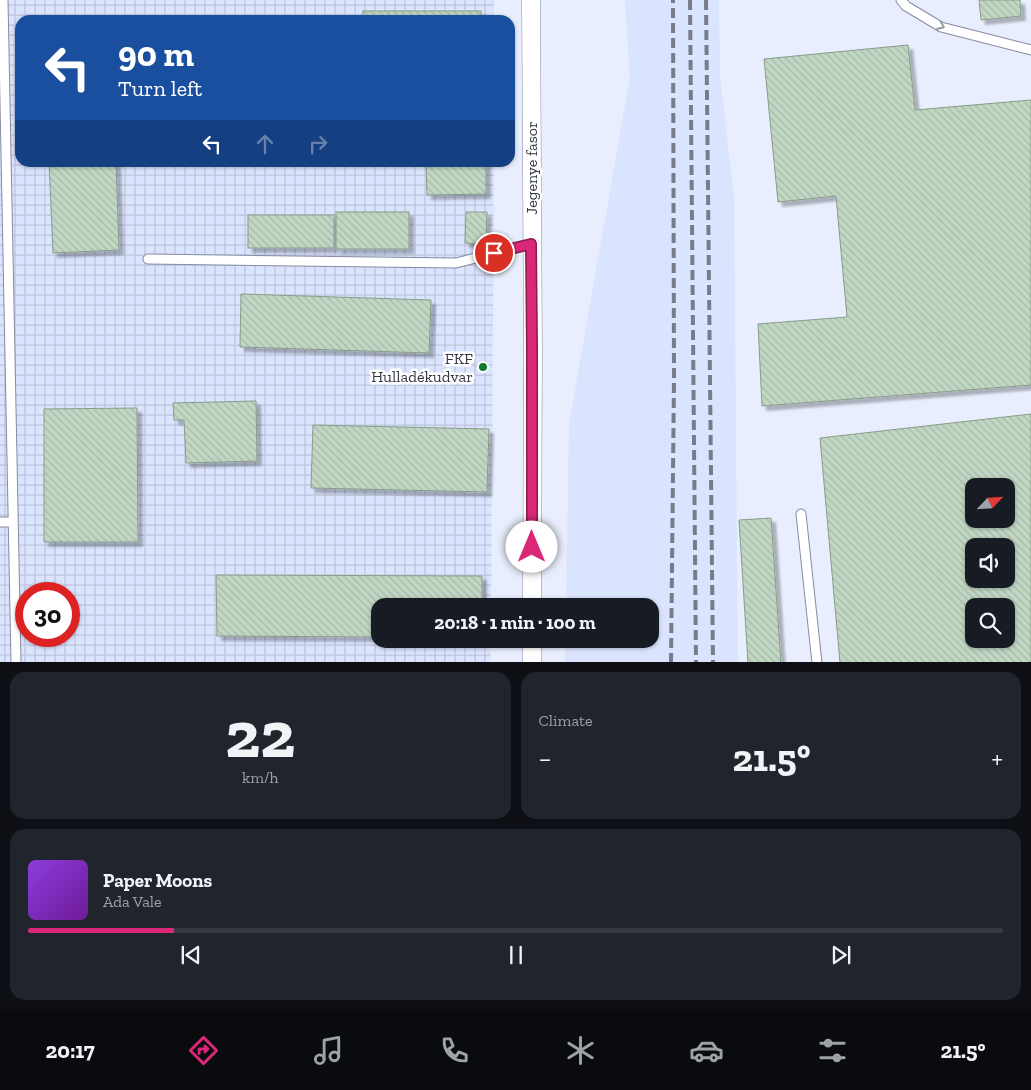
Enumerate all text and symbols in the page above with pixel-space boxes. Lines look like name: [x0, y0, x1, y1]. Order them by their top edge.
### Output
one-way arrow: [936, 20, 945, 30]
text: 90 m: [118, 33, 194, 75]
icon: left: [35, 35, 100, 100]
text: Turn left: [118, 75, 202, 102]
street label: Jegenye fasor: [522, 121, 541, 215]
icon: left: [198, 130, 226, 158]
icon: ahead: [251, 130, 279, 158]
icon: right: [304, 130, 332, 158]
pin: [473, 232, 515, 274]
icon: arrive: [480, 239, 508, 267]
place label: FKF Hulladékudvar: [371, 349, 473, 386]
marker: FKF Hulladékudvar: [477, 361, 489, 373]
north arrow: [965, 478, 1015, 528]
map controls: [965, 478, 1015, 648]
position arrow: [505, 520, 557, 572]
button: sound: [965, 538, 1015, 588]
speed limit sign: 30: [15, 582, 80, 647]
button: search: [965, 598, 1015, 648]
text: 20:18 · 1 min · 100 m: [434, 611, 596, 634]
text: 22: [225, 696, 295, 774]
text: Climate: [539, 711, 593, 730]
text: 21.5°: [732, 735, 810, 781]
text: −: [539, 742, 552, 775]
text: +: [991, 742, 1003, 775]
text: km/h: [242, 768, 279, 787]
text: Paper Moons: [103, 869, 212, 892]
text: Ada Vale: [103, 892, 162, 911]
icon: previous: [177, 941, 205, 969]
icon: pause: [502, 941, 530, 969]
icon: next: [827, 941, 855, 969]
icon: directions: [186, 1033, 221, 1068]
icon: music: [311, 1033, 346, 1068]
icon: phone: [437, 1033, 472, 1068]
icon: climate: [563, 1033, 598, 1068]
icon: car: [689, 1033, 724, 1068]
icon: filters: [815, 1033, 850, 1068]
text: 20:17: [45, 1037, 95, 1064]
text: 21.5°: [940, 1037, 986, 1064]

